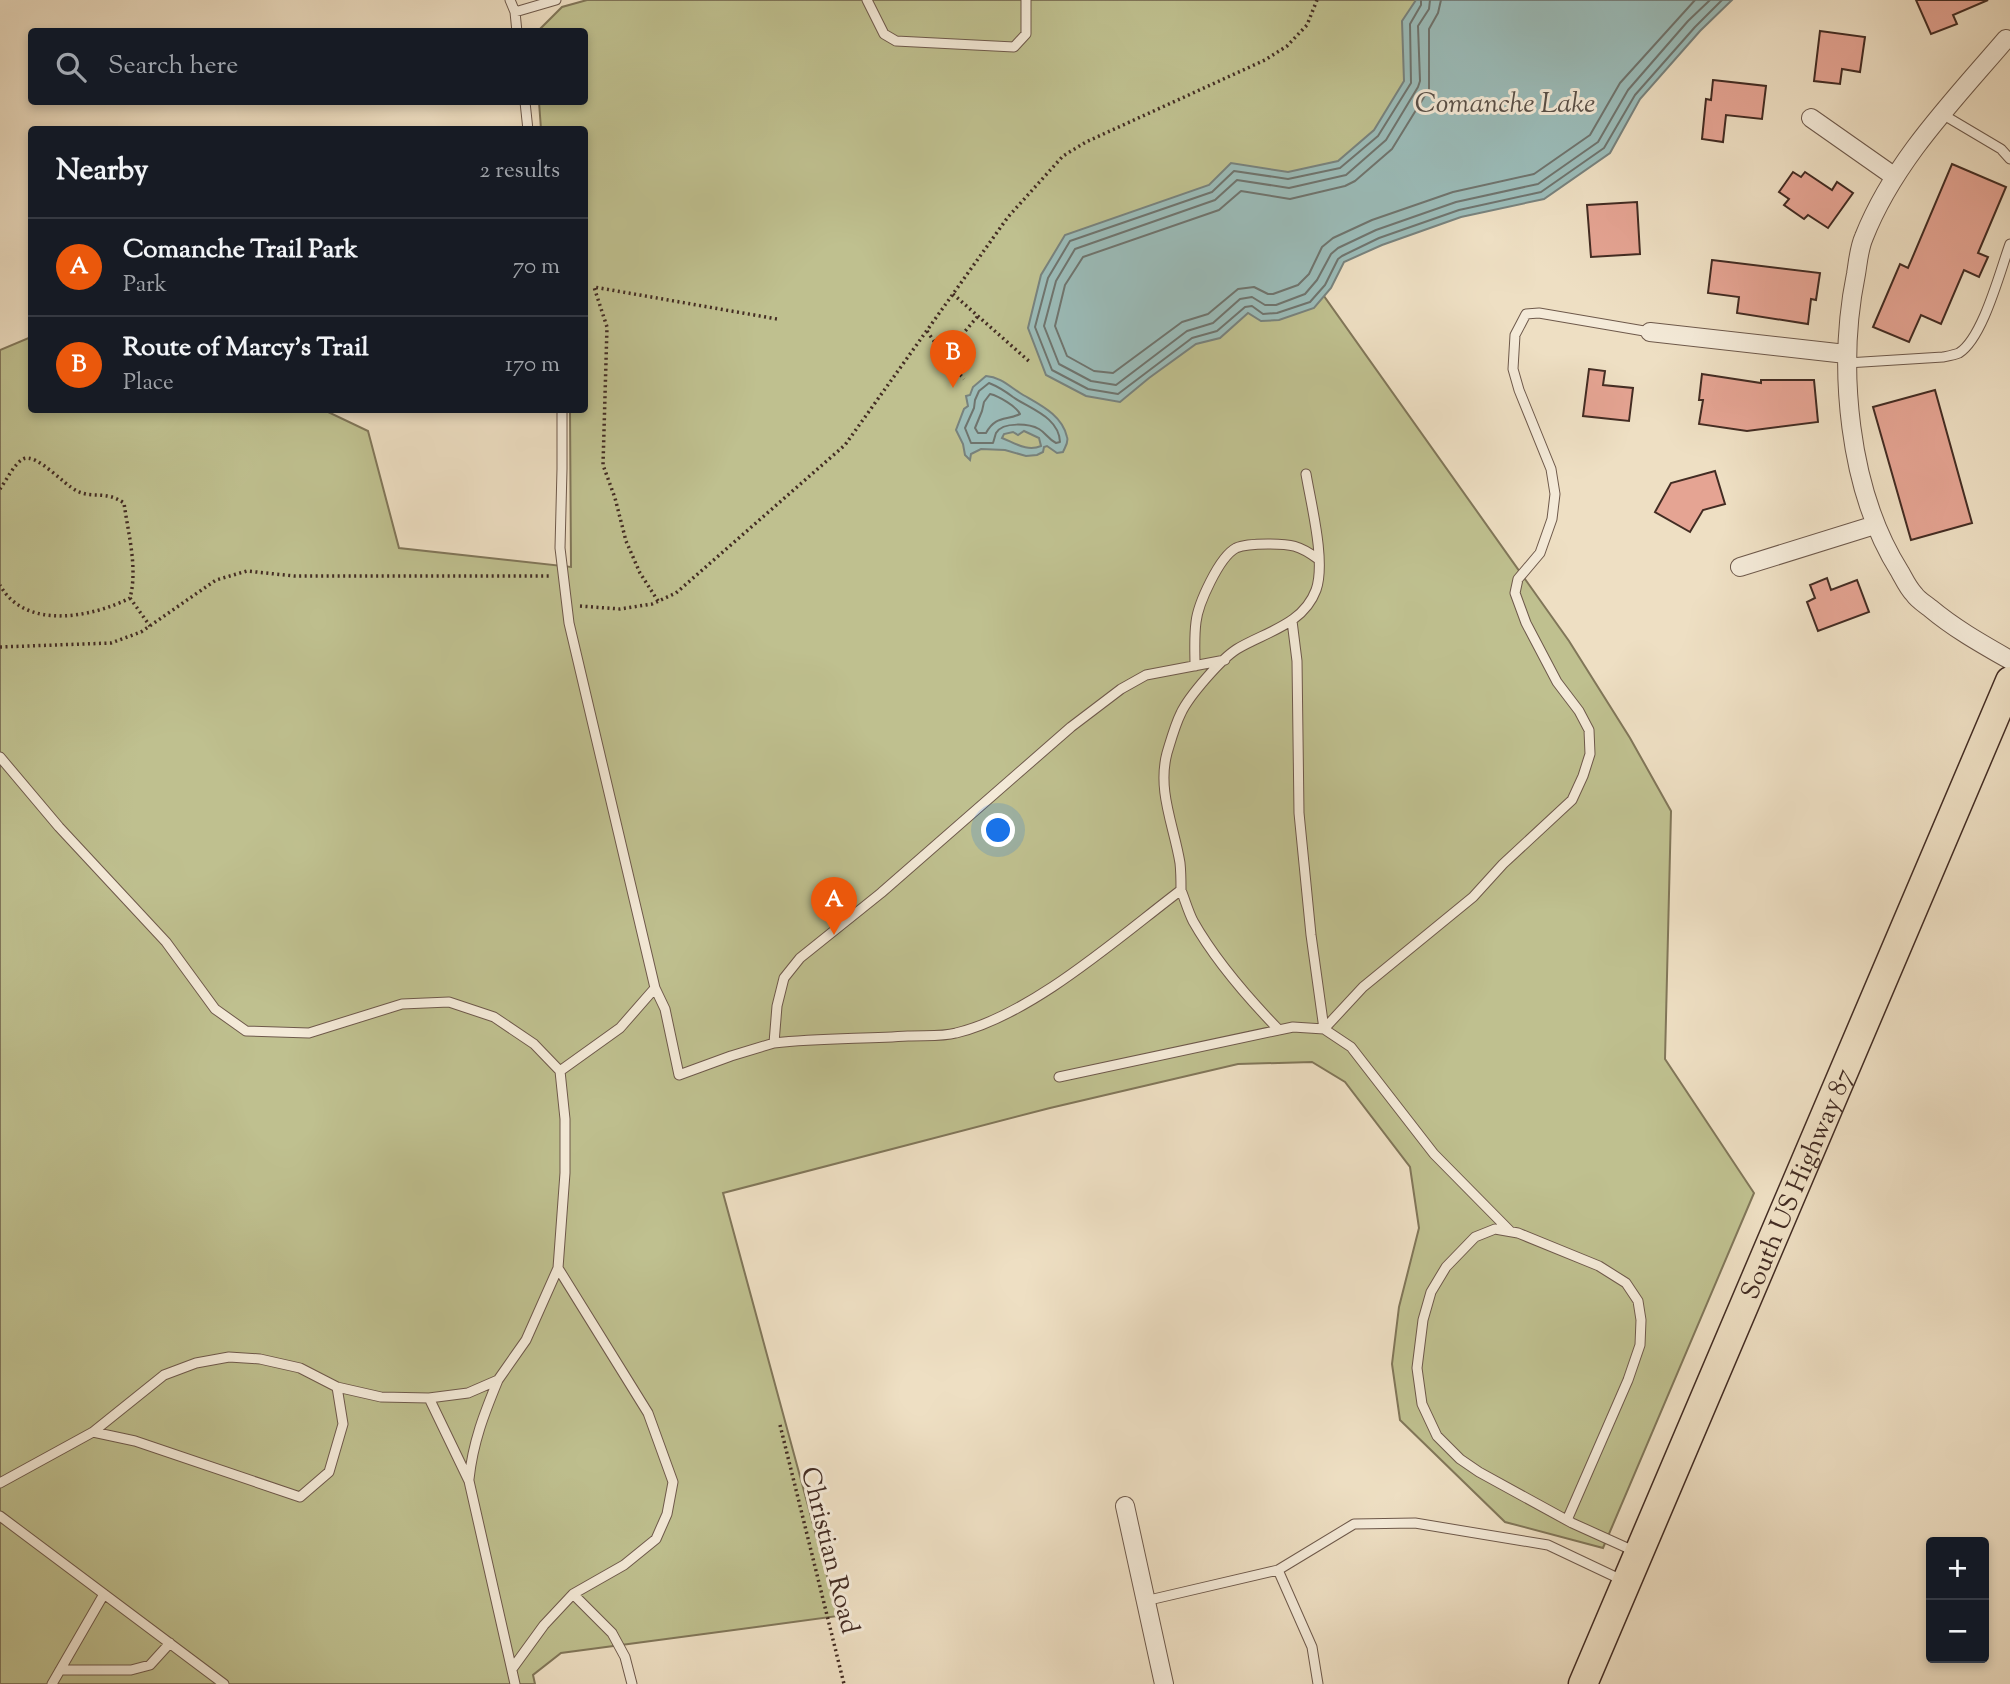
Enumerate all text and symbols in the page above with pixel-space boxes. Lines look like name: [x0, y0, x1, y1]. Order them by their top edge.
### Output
search box: [28, 28, 588, 105]
icon: search: [52, 48, 90, 86]
text: Search here: [108, 48, 238, 85]
water label: Comanche Lake: [1415, 85, 1595, 125]
text: Nearby: [56, 150, 148, 193]
text: 2 results: [480, 155, 560, 188]
text: Comanche Trail Park: [123, 232, 358, 269]
text: A: [70, 251, 88, 284]
text: 70 m: [513, 251, 560, 284]
text: Park: [123, 269, 167, 302]
text: Route of Marcy's Trail: [123, 330, 369, 367]
pin: B: [930, 330, 976, 388]
text: B: [72, 349, 86, 382]
text: 170 m: [505, 349, 560, 382]
text: Place: [123, 367, 174, 400]
your location: [981, 813, 1015, 847]
pin: A: [811, 877, 857, 935]
street label: South US Highway 87: [1733, 1063, 1864, 1306]
street label: Christian Road: [790, 1463, 867, 1638]
map controls: [1926, 1537, 1989, 1663]
button: +: [1926, 1537, 1989, 1600]
button: −: [1926, 1600, 1989, 1663]

